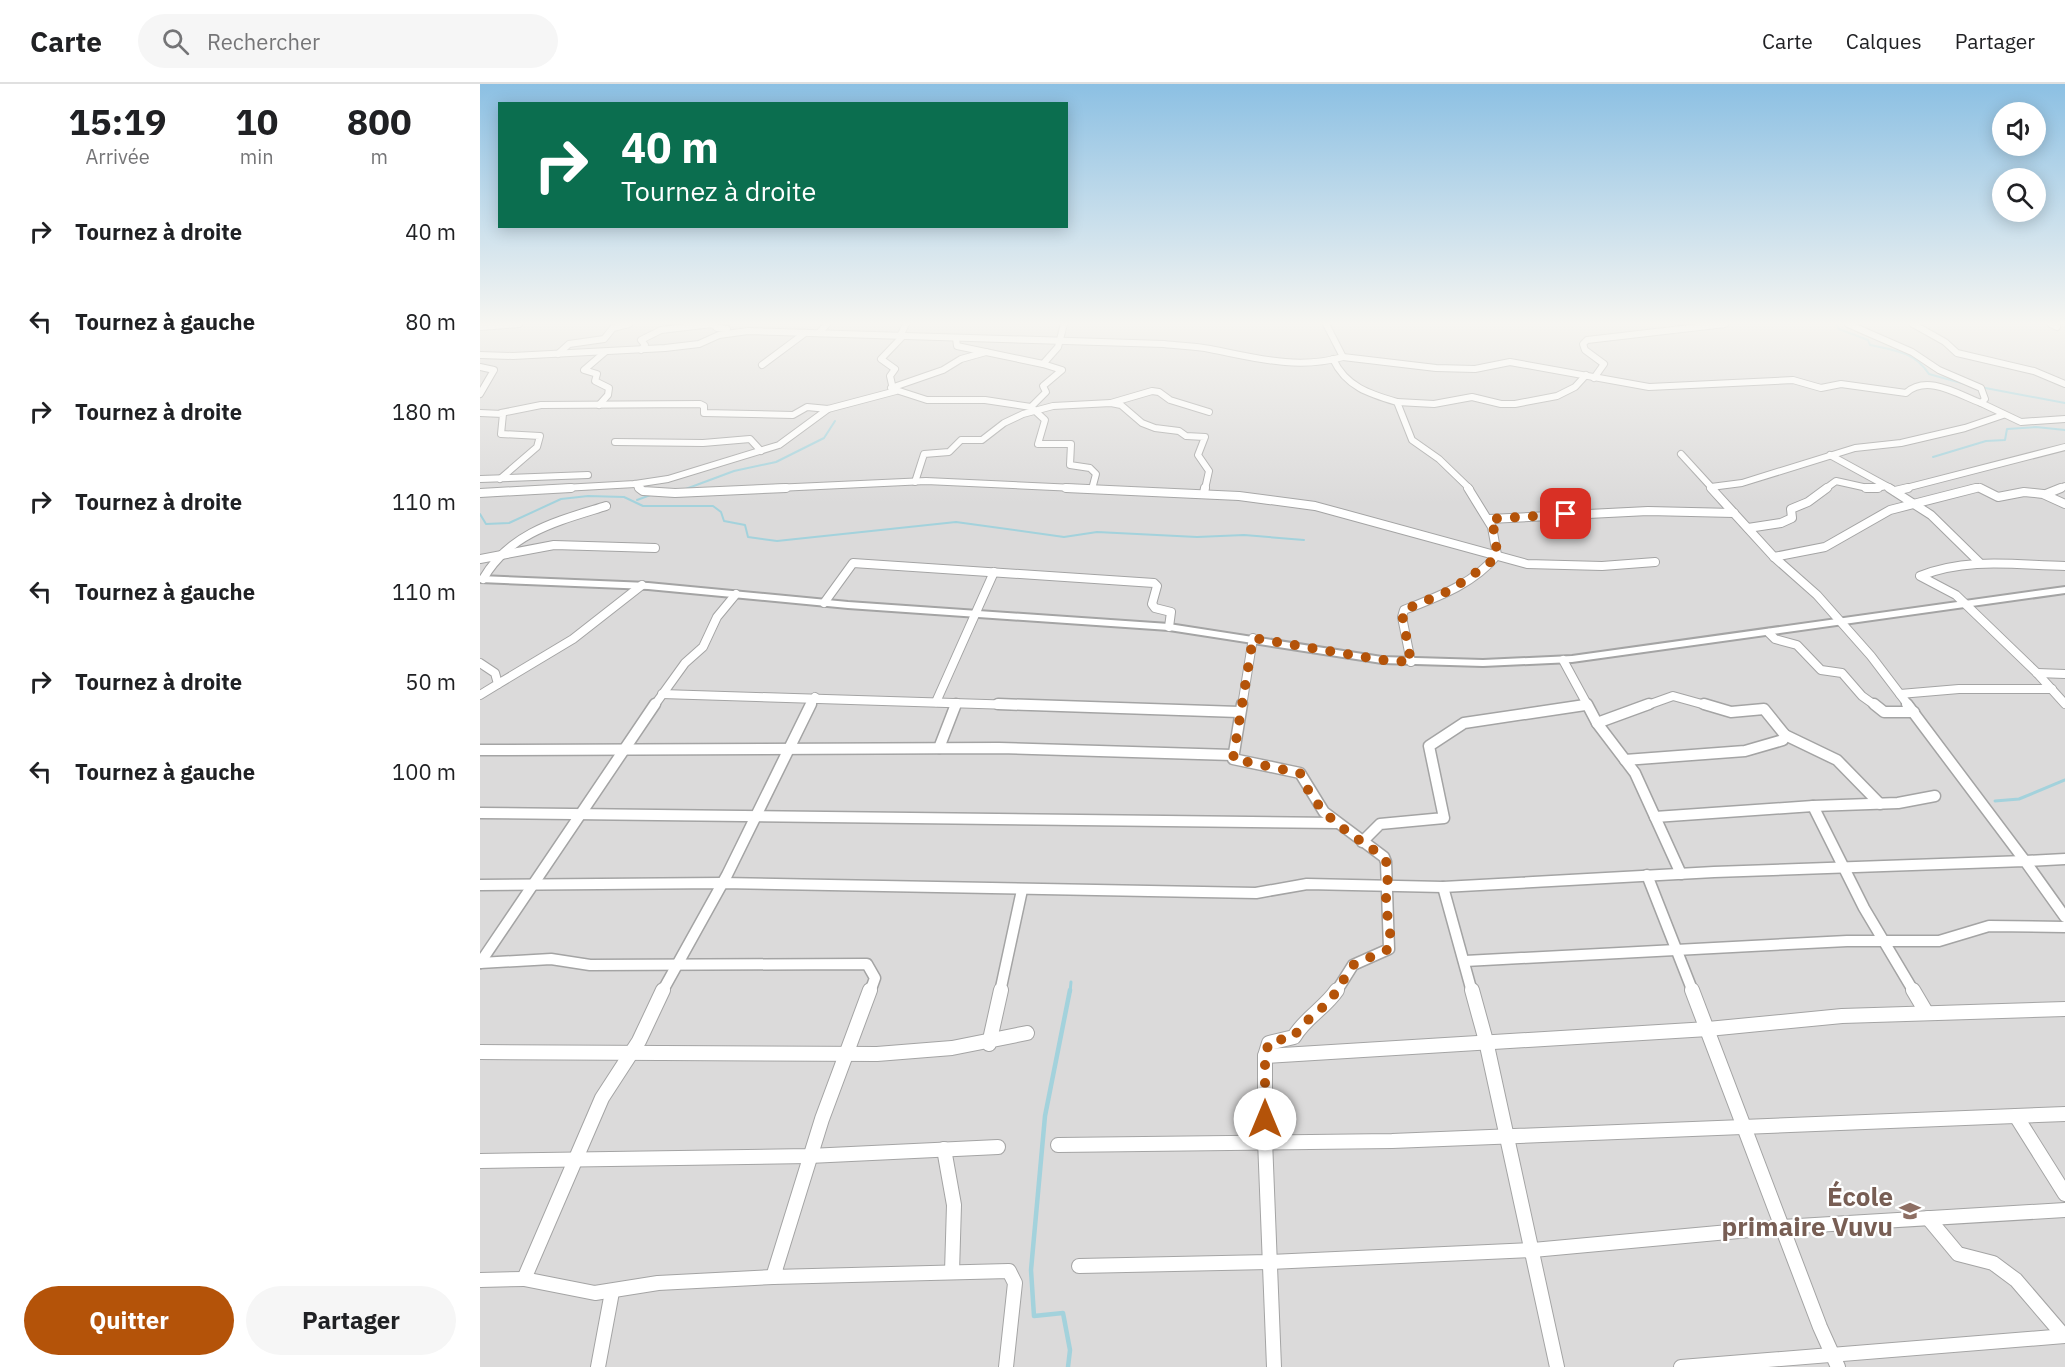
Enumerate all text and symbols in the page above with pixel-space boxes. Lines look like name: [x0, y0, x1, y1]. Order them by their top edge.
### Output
search box: [138, 14, 558, 68]
text: Carte: [30, 23, 102, 60]
icon: search: [159, 25, 192, 58]
text: Rechercher: [207, 27, 320, 56]
text: Carte: [1762, 27, 1813, 55]
text: Calques: [1846, 27, 1922, 55]
text: Partager: [1955, 27, 2035, 55]
text: 15:19: [68, 98, 167, 145]
text: 10: [235, 98, 278, 145]
text: 800: [347, 98, 412, 145]
map controls: [1992, 102, 2046, 222]
button: sound: [1992, 102, 2046, 156]
text: 40 m: [621, 120, 719, 175]
icon: right: [522, 126, 600, 204]
text: Arrivée: [85, 143, 150, 170]
text: min: [240, 143, 274, 170]
text: m: [370, 143, 388, 170]
button: search: [1992, 168, 2046, 222]
text: Tournez à droite: [621, 173, 816, 208]
icon: right: [24, 215, 57, 248]
text: Tournez à droite: [75, 217, 242, 246]
text: 40 m: [405, 217, 456, 246]
icon: left: [24, 305, 57, 338]
text: Tournez à gauche: [75, 307, 255, 336]
text: 80 m: [405, 307, 456, 336]
icon: right: [24, 395, 57, 428]
text: Tournez à droite: [75, 397, 242, 426]
text: 180 m: [392, 397, 456, 426]
icon: right: [24, 485, 57, 518]
text: Tournez à droite: [75, 487, 242, 516]
text: 110 m: [392, 487, 456, 516]
pin: [1540, 488, 1591, 539]
icon: arrive: [1549, 497, 1582, 530]
icon: left: [24, 575, 57, 608]
text: Tournez à gauche: [75, 577, 255, 606]
text: 110 m: [392, 577, 456, 606]
icon: right: [24, 665, 57, 698]
text: Tournez à droite: [75, 667, 242, 696]
text: 50 m: [405, 667, 456, 696]
icon: left: [24, 755, 57, 788]
text: Tournez à gauche: [75, 757, 255, 786]
text: 100 m: [392, 757, 456, 786]
position arrow: [1233, 1087, 1297, 1151]
place label: École primaire Vuvu: [1721, 1179, 1893, 1243]
school or university icon: École primaire Vuvu: [1898, 1199, 1922, 1223]
button: Quitter: [24, 1286, 234, 1355]
button: Partager: [246, 1286, 456, 1355]

